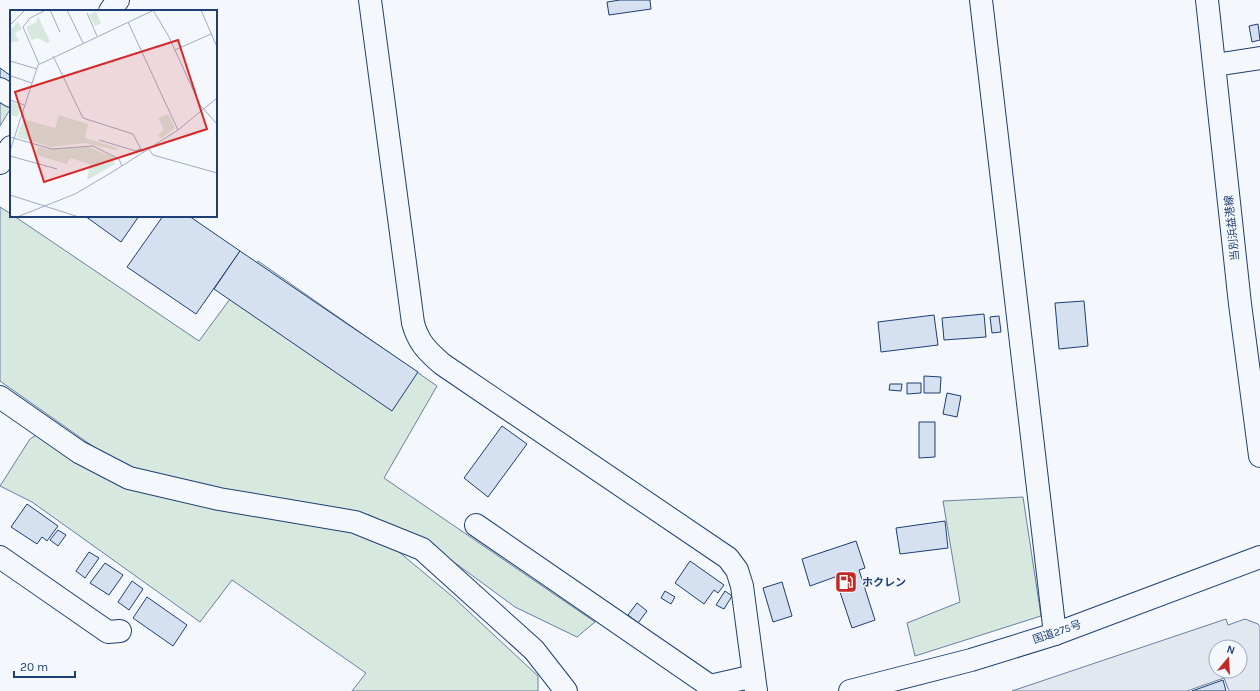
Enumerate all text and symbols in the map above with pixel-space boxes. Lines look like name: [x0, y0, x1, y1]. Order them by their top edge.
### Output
inset map: [10, 10, 217, 217]
street label: 当別浜益港線: [1222, 195, 1242, 261]
fuel station icon: ホクレン: [833, 569, 859, 595]
place label: ホクレン: [862, 576, 906, 589]
street label: 国道275号: [1031, 618, 1083, 646]
north arrow: [1208, 639, 1248, 679]
text: N: [1225, 643, 1237, 657]
scale bar: [14, 653, 75, 679]
text: 20 m: [20, 660, 48, 674]

